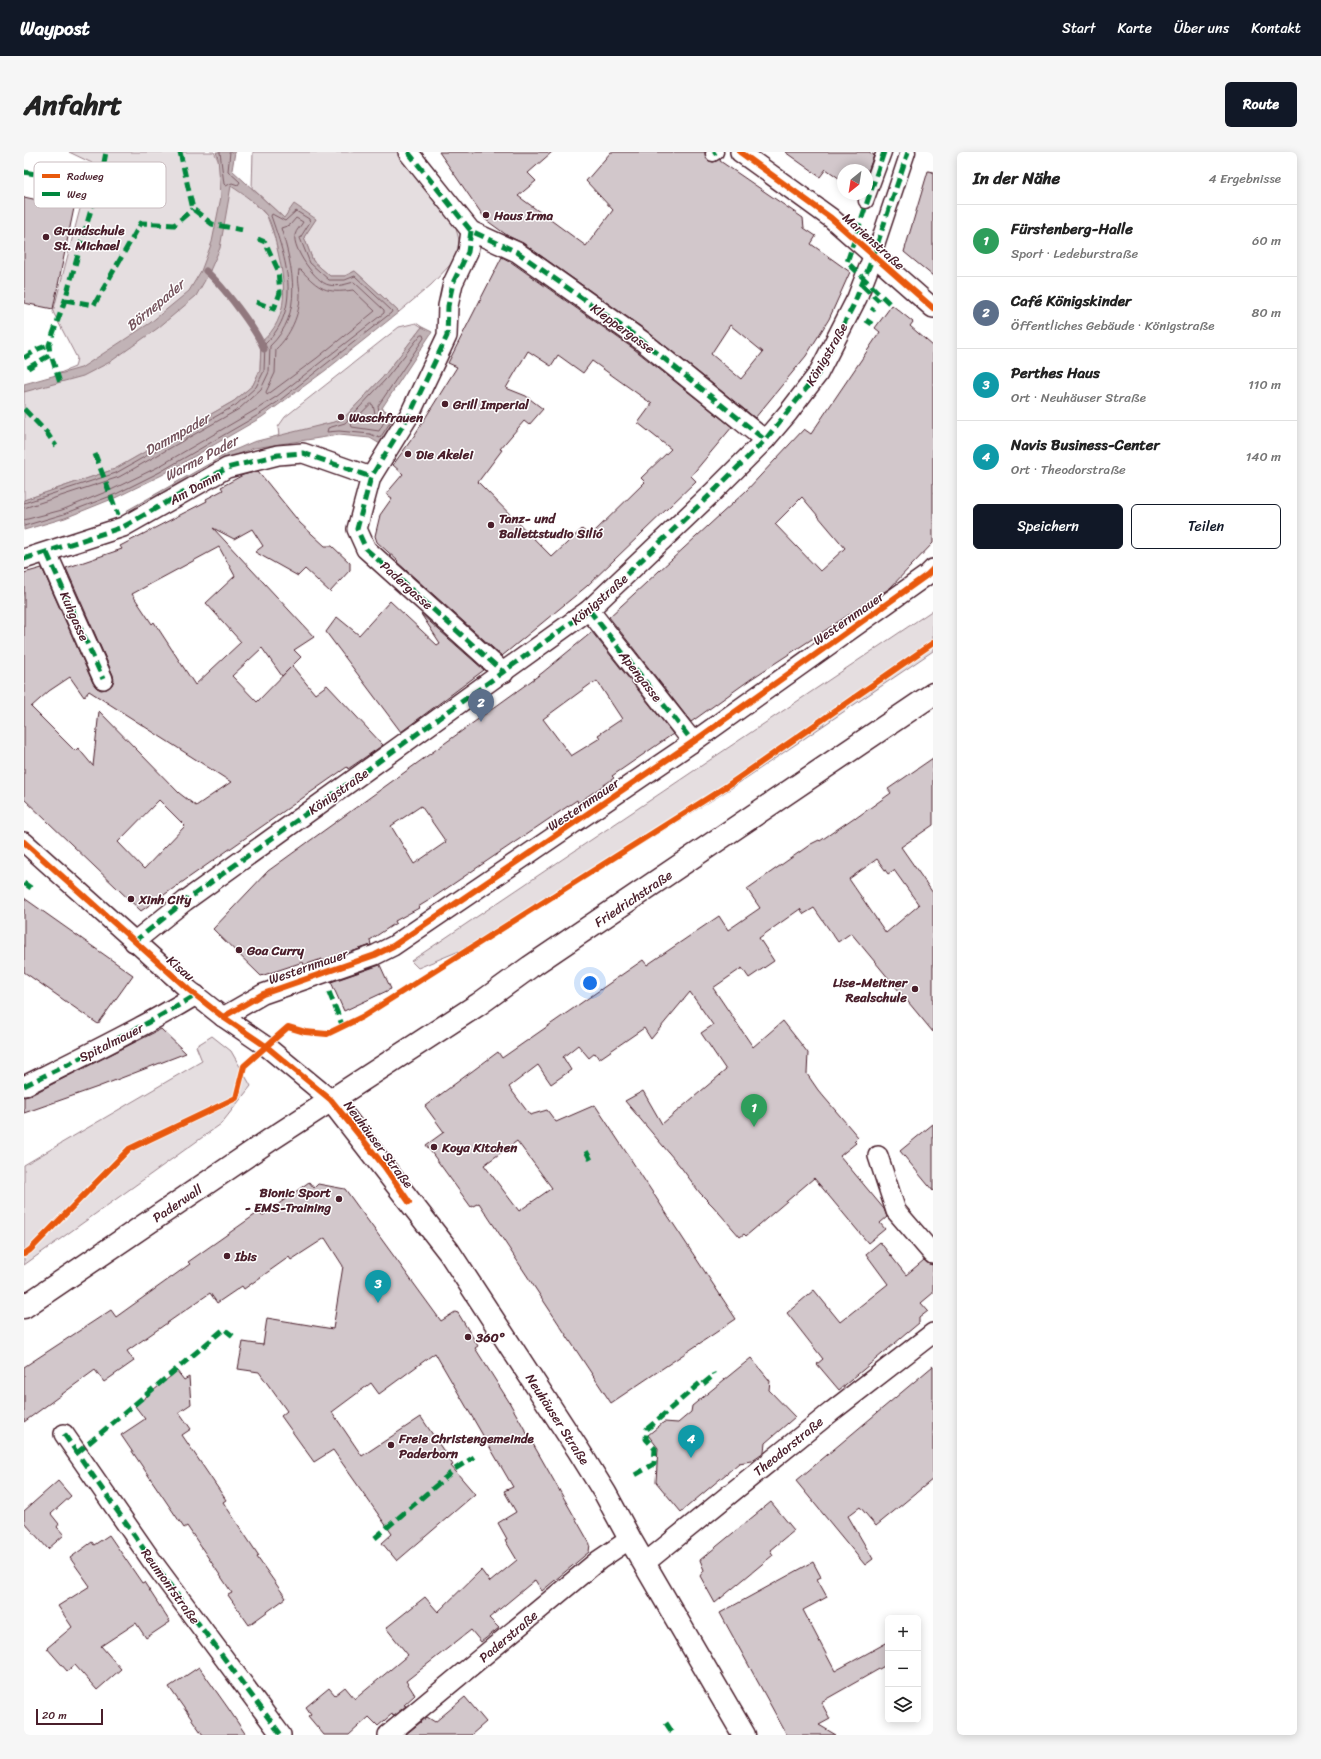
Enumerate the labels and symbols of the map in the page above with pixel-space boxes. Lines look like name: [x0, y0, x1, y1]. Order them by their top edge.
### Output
legend: [34, 162, 166, 208]
north arrow: [837, 164, 873, 200]
text: Radweg: [67, 167, 104, 186]
text: Weg: [67, 185, 87, 204]
place label: Haus Irma: [493, 204, 554, 227]
street label: Marienstraße: [837, 207, 911, 276]
marker: Haus Irma: [481, 210, 491, 220]
place label: Grundschule St. Michael: [53, 219, 125, 257]
marker: Grundschule St. Michael: [41, 232, 51, 242]
water label: Börnepader: [120, 271, 193, 338]
street label: Kleppergasse: [586, 297, 660, 360]
street label: Königstraße: [799, 318, 854, 390]
place label: Grill Imperial: [452, 393, 530, 416]
marker: Grill Imperial: [440, 399, 450, 409]
water label: Dammpader: [140, 405, 217, 463]
place label: Waschfrauen: [349, 406, 424, 429]
marker: Waschfrauen: [336, 412, 346, 422]
water label: Warme Pader: [160, 427, 246, 488]
place label: Die Akelei: [416, 443, 475, 466]
marker: Die Akelei: [403, 449, 413, 459]
street label: Am Damm: [164, 464, 225, 512]
place label: Tanz- und Ballettstudio Silió: [499, 507, 603, 545]
marker: Tanz- und Ballettstudio Silió: [486, 520, 496, 530]
street label: Padergasse: [375, 555, 439, 616]
street label: Königstraße: [565, 568, 633, 631]
street label: Westernmauer: [808, 585, 889, 652]
street label: Kuhgasse: [53, 588, 96, 645]
street label: Apengasse: [612, 645, 668, 707]
pin: 2: [468, 689, 494, 722]
street label: Königstraße: [303, 762, 373, 821]
street label: Westernmauer: [542, 771, 625, 837]
street label: Friedrichstraße: [589, 863, 677, 933]
place label: Xinh City: [138, 888, 193, 911]
marker: Xinh City: [126, 894, 136, 904]
place label: Goa Curry: [246, 939, 304, 962]
street label: Westernmauer: [265, 942, 352, 991]
marker: Goa Curry: [234, 945, 244, 955]
street label: Kisau: [161, 950, 200, 987]
place label: Lise-Meitner Realschule: [833, 971, 909, 1009]
your location: [580, 973, 600, 993]
marker: Lise-Meitner Realschule: [910, 984, 920, 994]
street label: Spitalmauer: [75, 1016, 148, 1069]
pin: 1: [741, 1094, 767, 1127]
street label: Neuhäuser Straße: [338, 1095, 419, 1193]
place label: Koya Kitchen: [441, 1136, 518, 1159]
marker: Koya Kitchen: [429, 1142, 439, 1152]
street label: Paderwall: [148, 1178, 207, 1229]
place label: Bionic Sport - EMS-Training: [245, 1181, 331, 1219]
marker: Bionic Sport - EMS-Training: [334, 1194, 344, 1204]
place label: Ibis: [234, 1245, 258, 1268]
marker: Ibis: [222, 1251, 232, 1261]
pin: 3: [365, 1270, 391, 1303]
place label: 360°: [475, 1326, 505, 1349]
marker: 360°: [463, 1332, 473, 1342]
street label: Neuhäuser Straße: [519, 1369, 596, 1470]
street label: Theodorstraße: [748, 1410, 829, 1482]
pin: 4: [678, 1425, 704, 1458]
place label: Freie Christengemeinde Paderborn: [398, 1427, 535, 1465]
marker: Freie Christengemeinde Paderborn: [386, 1440, 396, 1450]
street label: Reumontstraße: [135, 1543, 206, 1629]
street label: Paderstraße: [473, 1604, 543, 1668]
scale bar: [36, 1707, 103, 1726]

